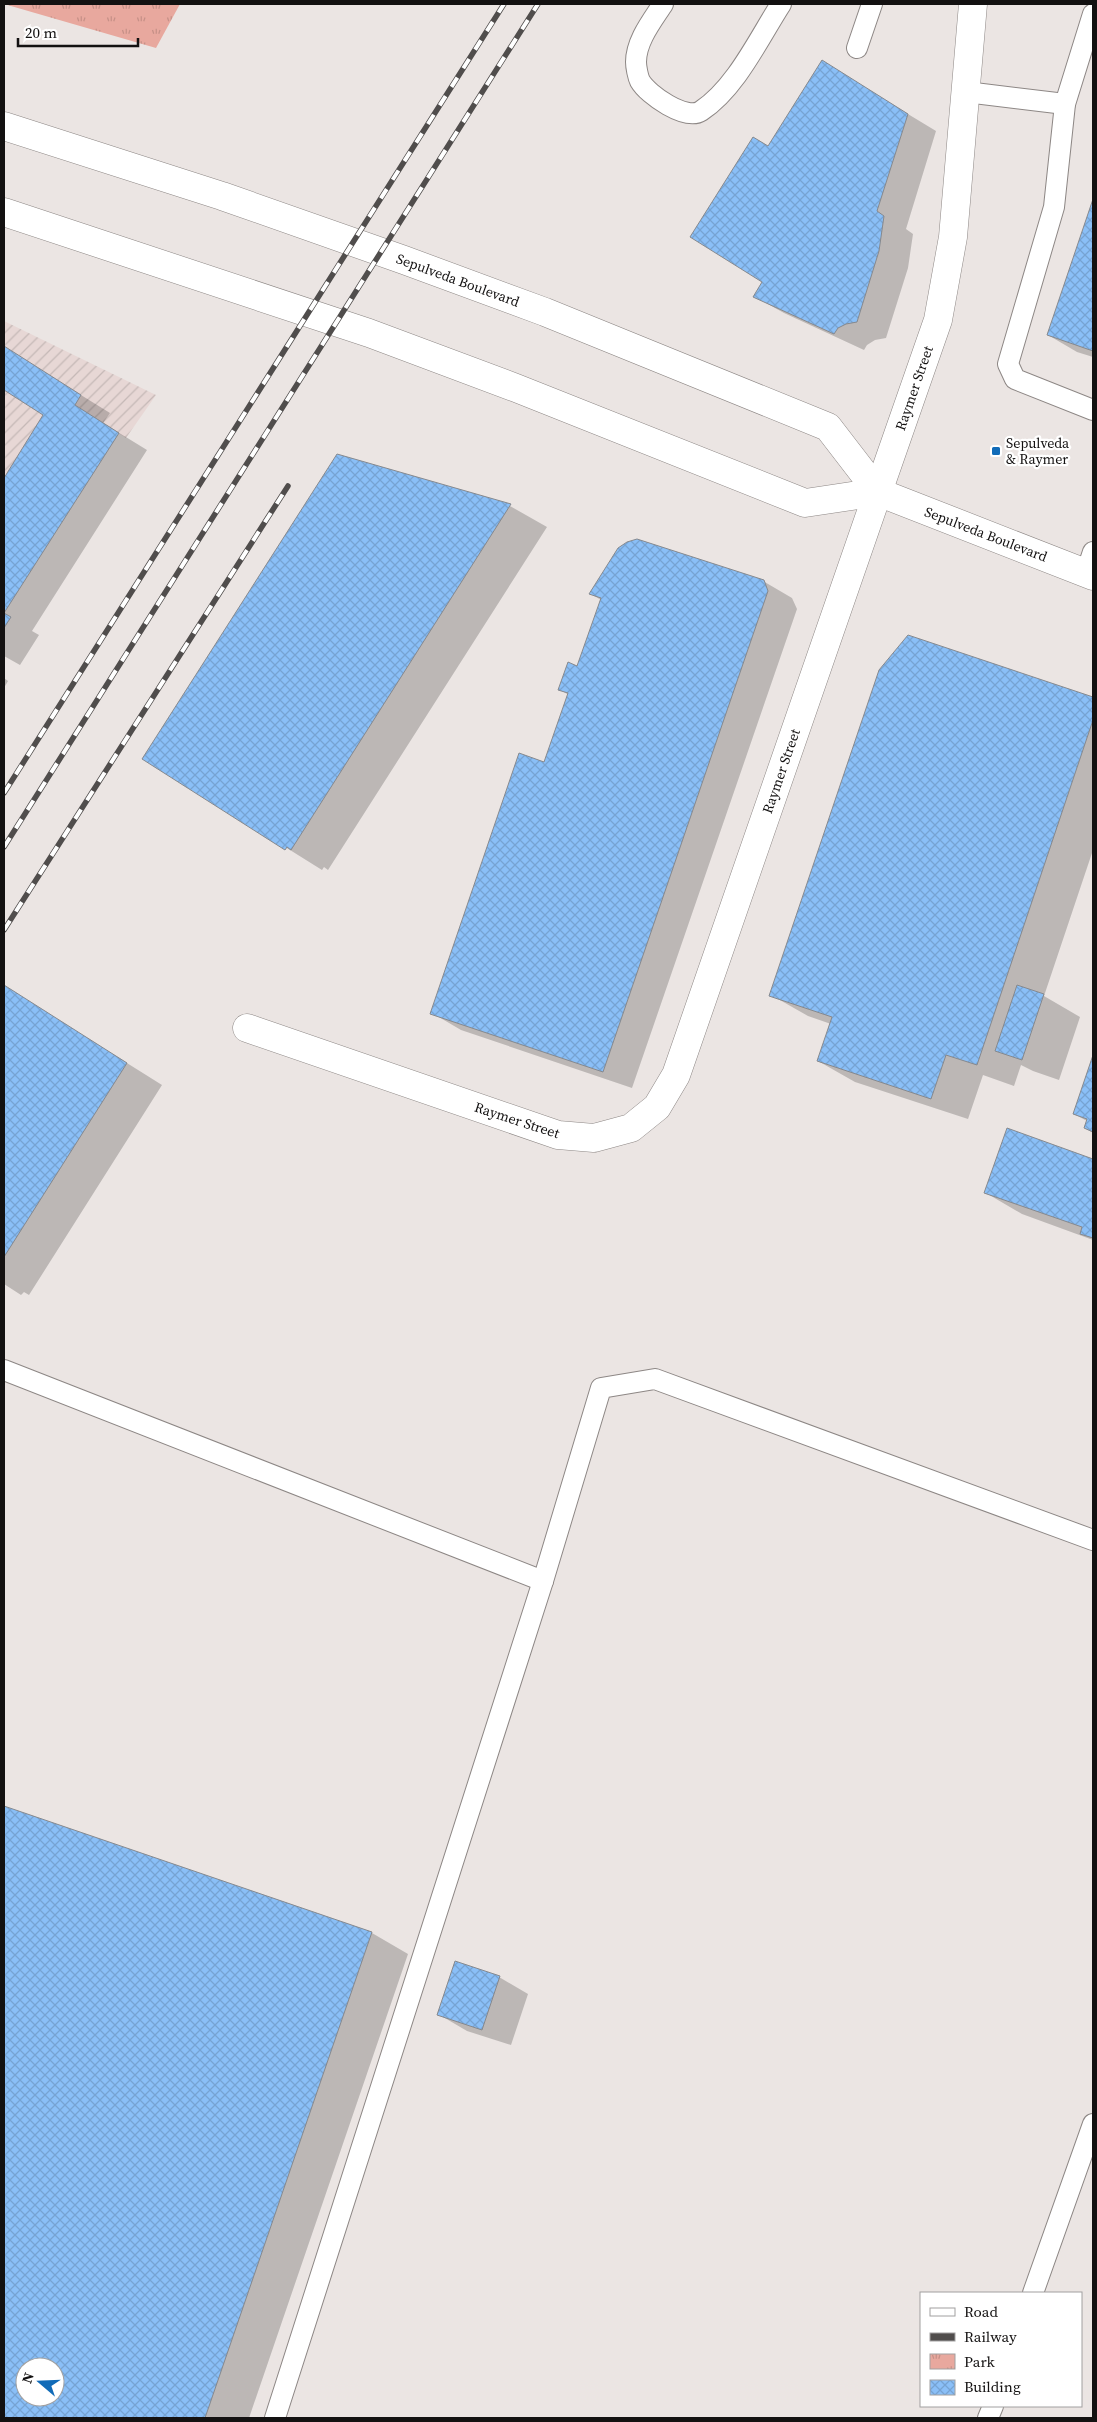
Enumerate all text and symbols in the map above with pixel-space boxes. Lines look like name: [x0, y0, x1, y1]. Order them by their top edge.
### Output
scale bar: [18, 15, 138, 47]
text: 20 m: [25, 22, 57, 43]
street label: Sepulveda Boulevard: [394, 248, 522, 312]
street label: Raymer Street: [890, 343, 938, 433]
place label: Sepulveda & Raymer: [1006, 433, 1070, 469]
marker: Sepulveda & Raymer: [990, 445, 1002, 457]
street label: Sepulveda Boulevard: [922, 501, 1050, 567]
street label: Raymer Street: [757, 726, 805, 816]
street label: Raymer Street: [472, 1097, 563, 1143]
legend: [920, 2292, 1082, 2407]
text: Road: [964, 2301, 998, 2322]
text: Railway: [964, 2326, 1017, 2347]
text: Park: [964, 2351, 996, 2372]
north arrow: [15, 2357, 65, 2407]
text: N: [17, 2370, 39, 2386]
text: Building: [964, 2376, 1021, 2397]

